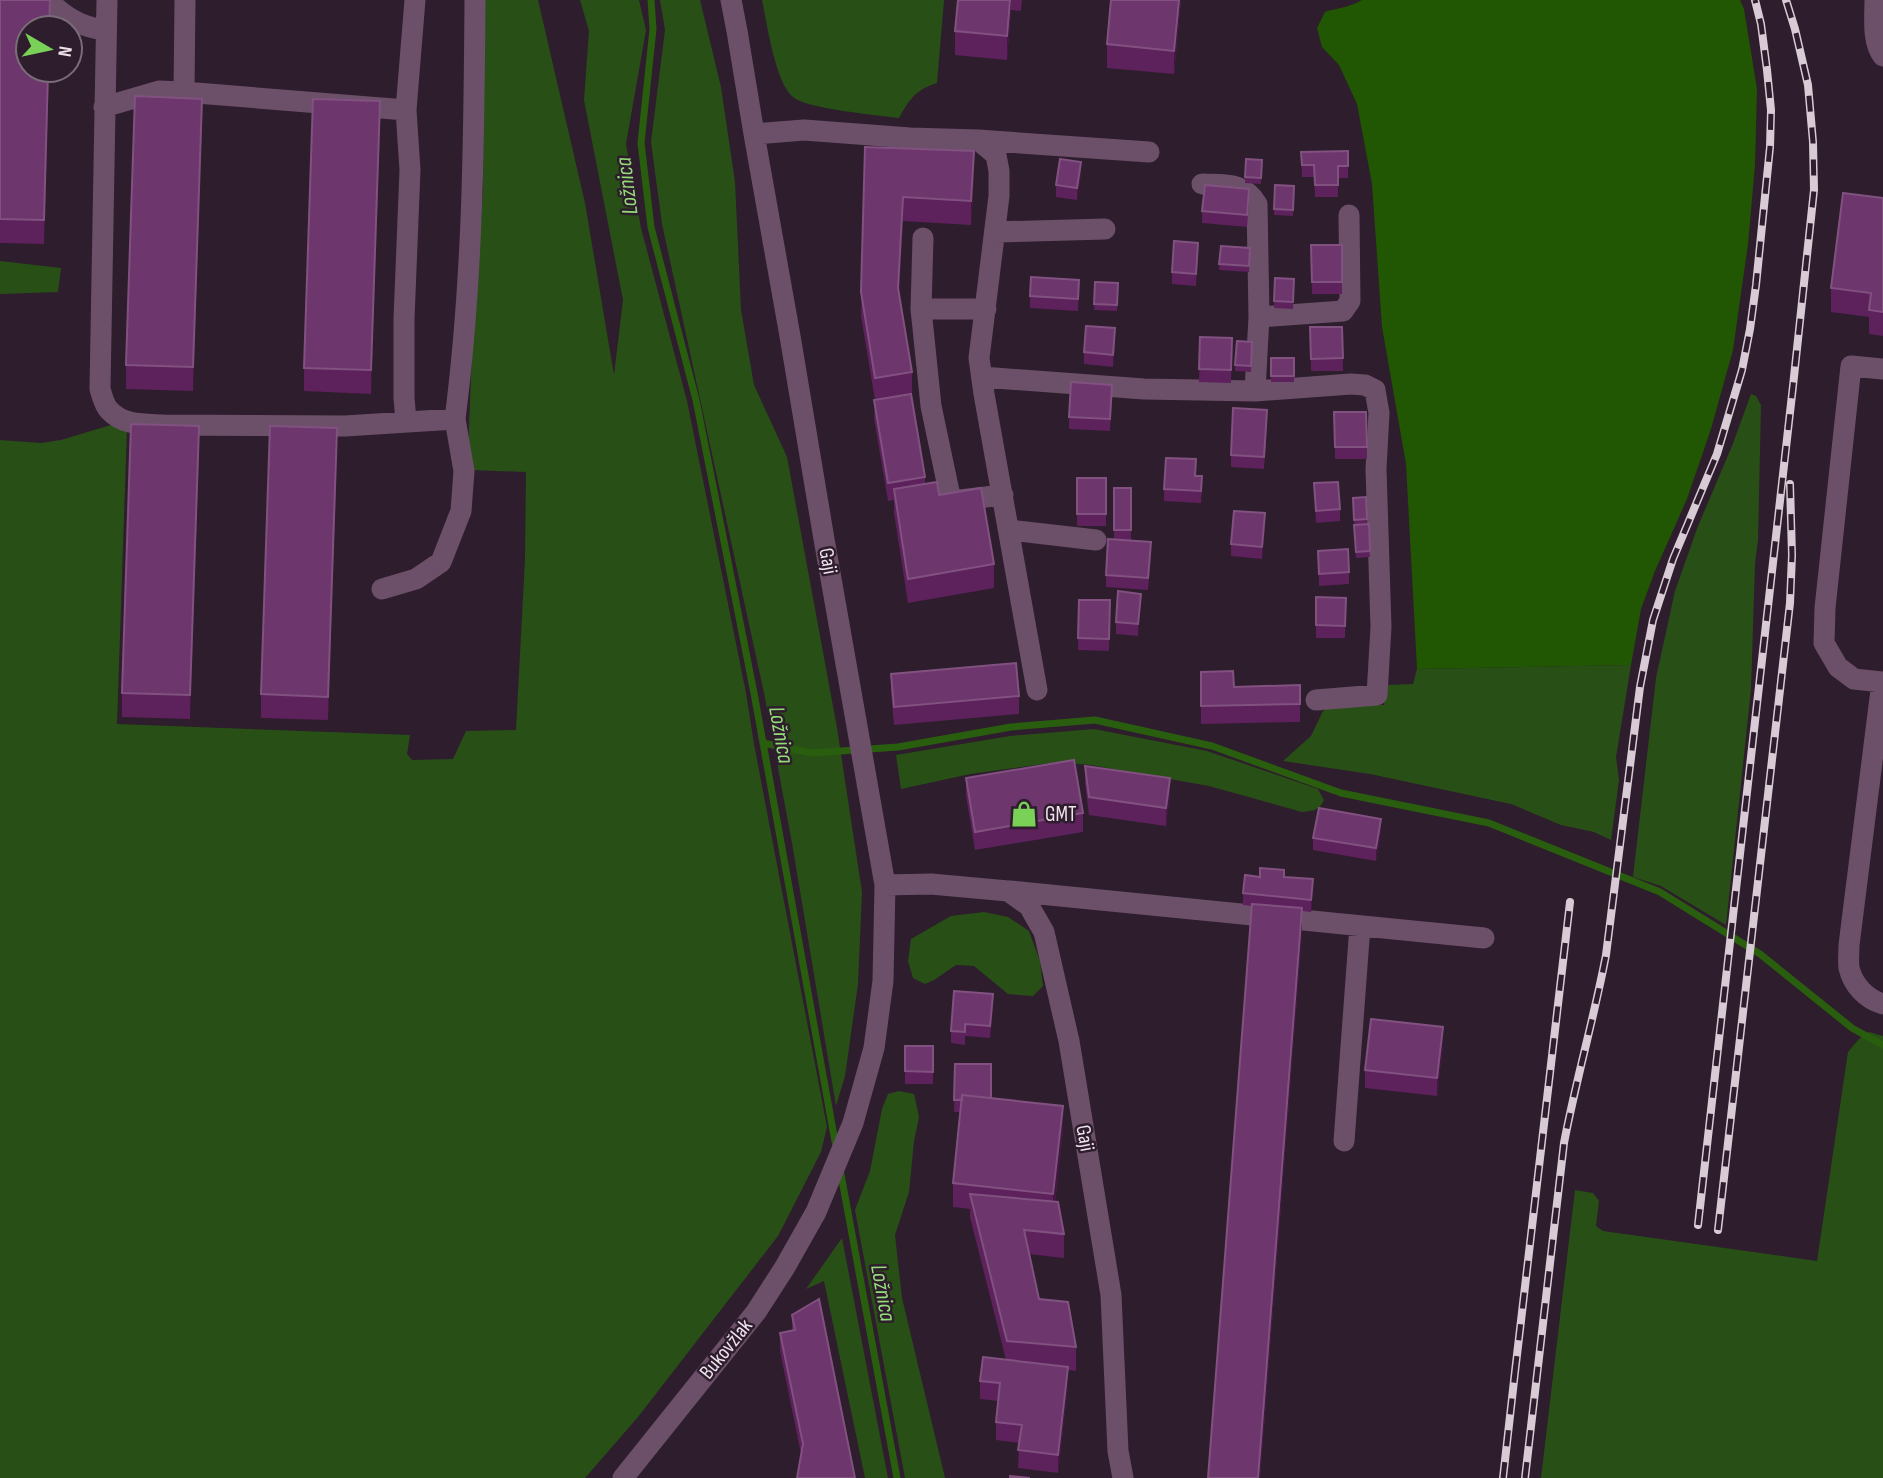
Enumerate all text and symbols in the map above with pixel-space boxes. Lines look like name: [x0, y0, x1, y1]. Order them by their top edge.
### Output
north arrow: [14, 14, 84, 84]
text: N: [52, 45, 76, 58]
water label: Ložnica: [610, 155, 644, 216]
street label: Gaji: [813, 546, 843, 576]
water label: Ložnica: [762, 704, 800, 766]
shop icon: GMT: [1009, 799, 1039, 829]
place label: GMT: [1045, 802, 1077, 827]
street label: Gaji: [1070, 1123, 1100, 1153]
water label: Ložnica: [864, 1262, 902, 1324]
street label: Bukovžlak: [694, 1314, 758, 1384]

